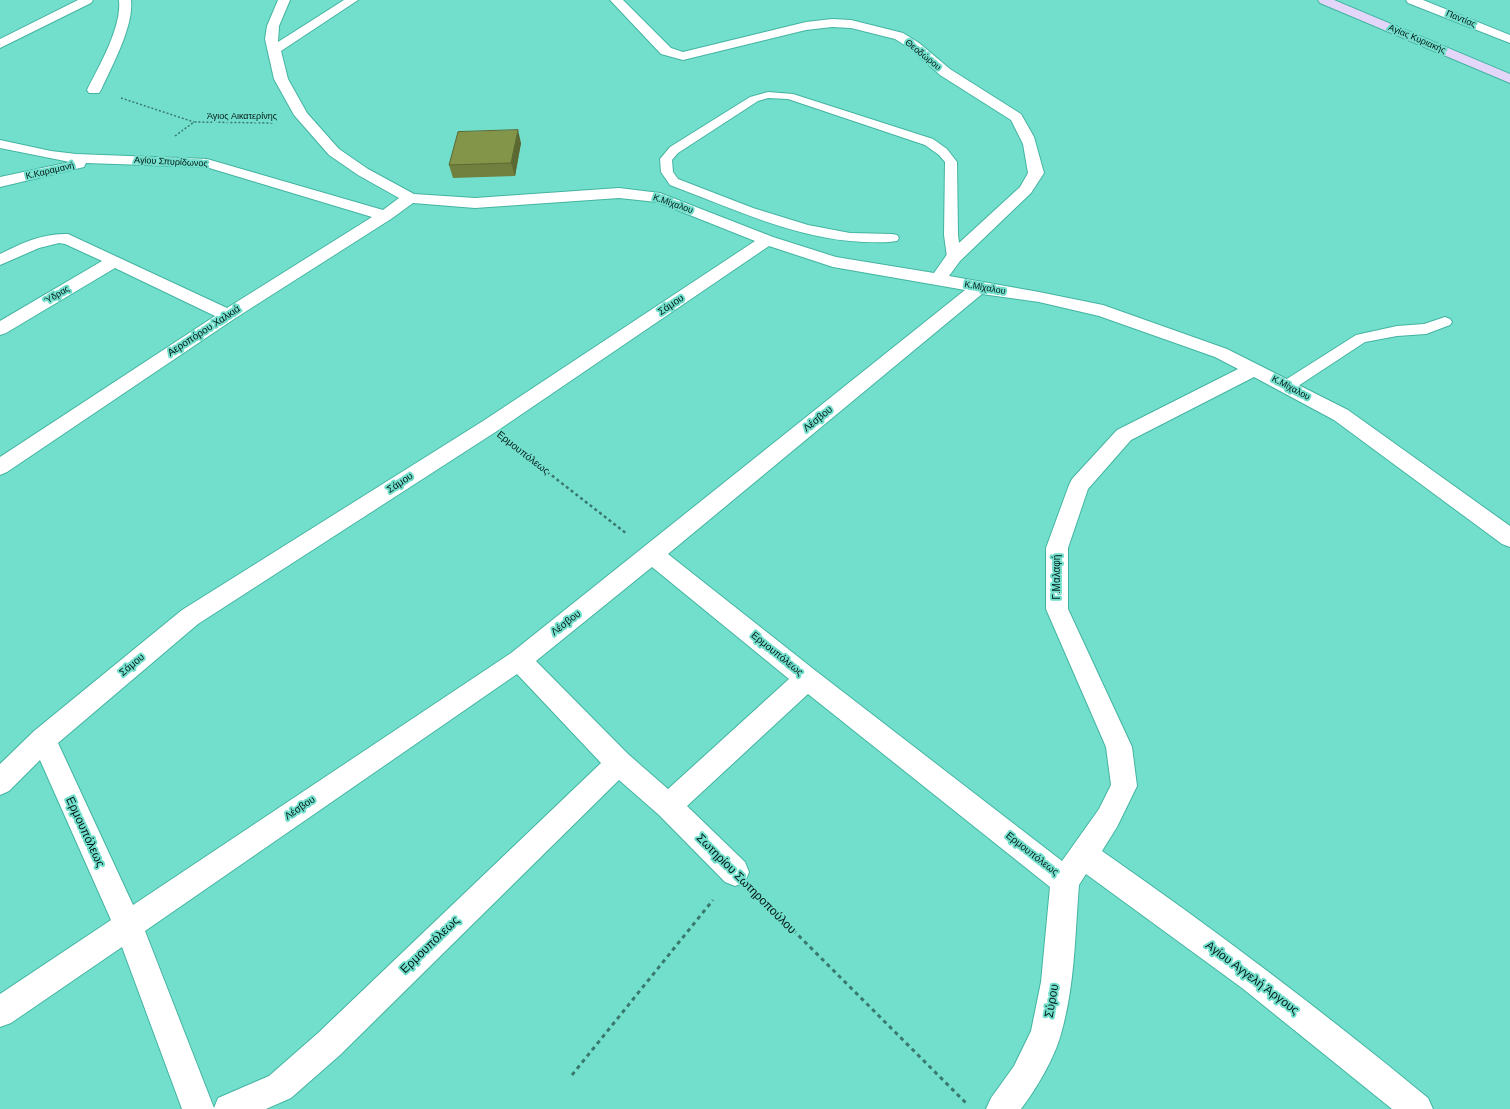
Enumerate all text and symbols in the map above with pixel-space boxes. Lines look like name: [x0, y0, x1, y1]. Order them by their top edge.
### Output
street label: Παντίας: [1444, 8, 1478, 30]
street label: Αγίας Κυριακής: [1387, 22, 1447, 56]
street label: Θεοδώρου: [903, 37, 943, 73]
street label: Άγιος Αικατερίνης: [207, 111, 277, 121]
street label: Αγίου Σπυρίδωνος: [134, 155, 208, 169]
street label: Κ.Καραμανή: [25, 160, 75, 182]
street label: Κ.Μίχαλου: [652, 192, 694, 216]
street label: Κ.Μίχαλου: [964, 279, 1006, 297]
street label: Ύδρας: [42, 283, 72, 307]
street label: Σάμου: [656, 292, 686, 318]
street label: Αεροπόρου Χαλκιά: [165, 303, 243, 359]
street label: Κ.Μίχαλου: [1270, 373, 1312, 403]
street label: Λέσβου: [801, 404, 835, 434]
street label: Ερμουπόλεως: [494, 429, 552, 477]
street label: Σάμου: [385, 470, 415, 496]
street label: Γ.Μαλαφή: [1051, 555, 1063, 599]
street label: Λέσβου: [549, 608, 583, 638]
street label: Ερμουπόλεως: [749, 629, 805, 679]
street label: Σάμου: [117, 651, 147, 679]
street label: Λέσβου: [283, 793, 317, 823]
street label: Ερμουπόλεως: [62, 794, 108, 870]
street label: Ερμουπόλεως: [1003, 830, 1061, 878]
street label: Σωτηρίου Σωτηροπούλου: [693, 831, 799, 937]
street label: Ερμουπόλεως: [398, 913, 462, 977]
street label: Αγίου Αγγελή Άργους: [1202, 938, 1302, 1018]
street label: Σύρου: [1042, 983, 1062, 1019]

